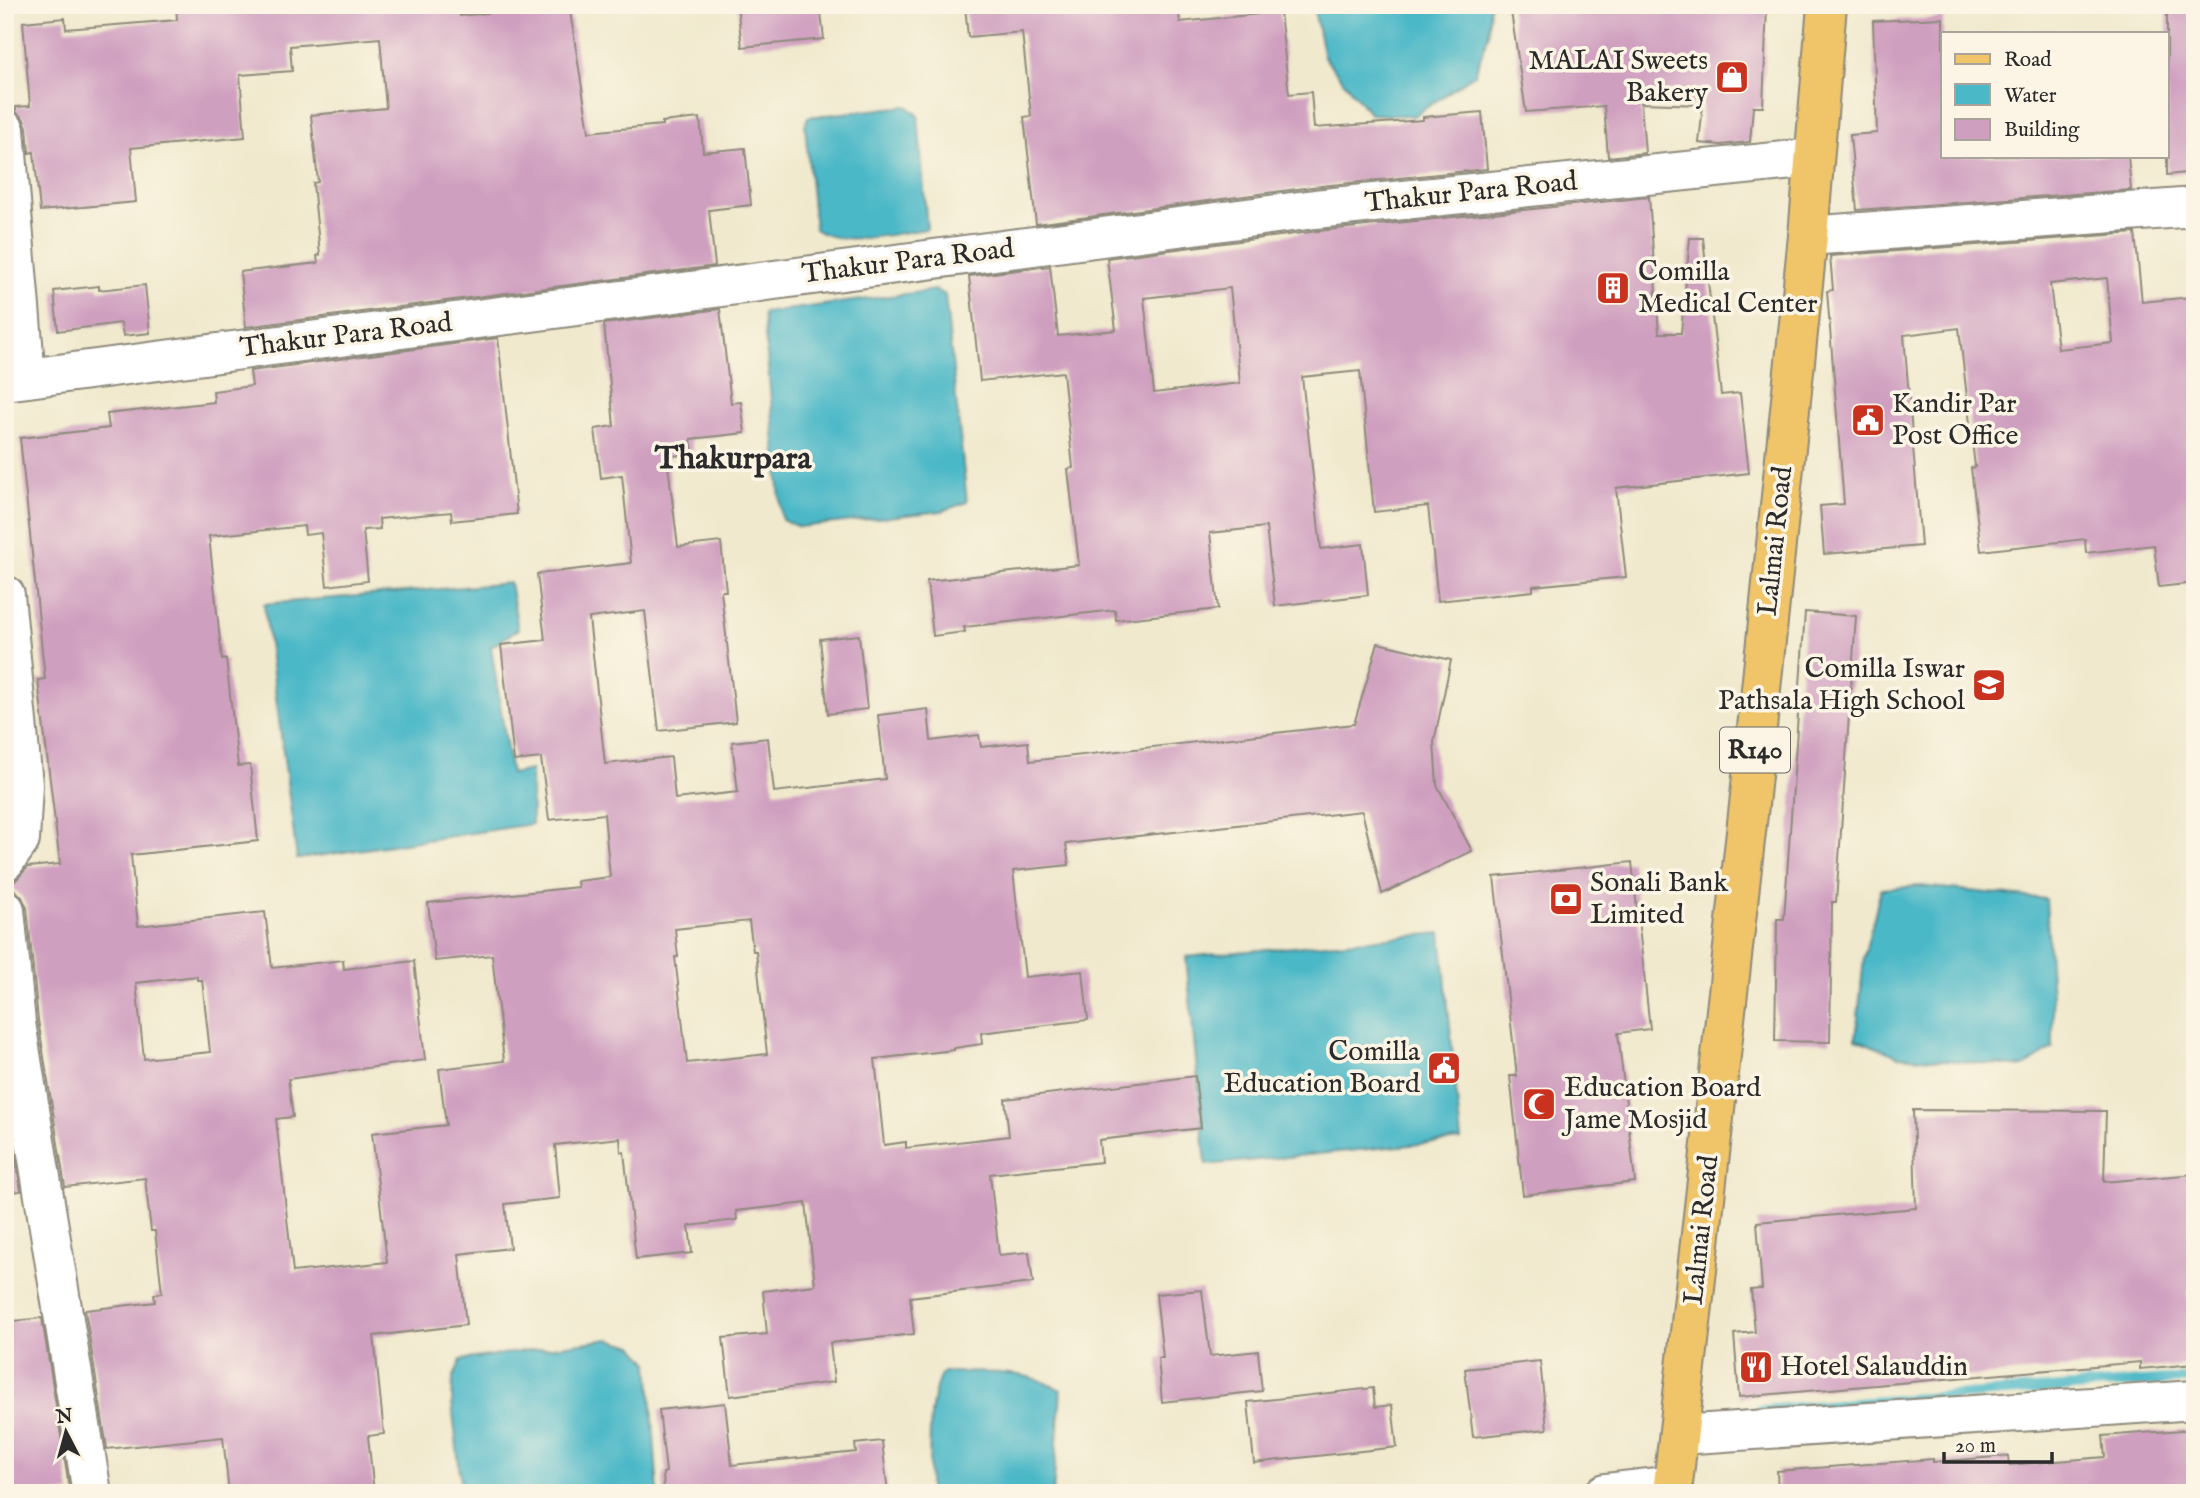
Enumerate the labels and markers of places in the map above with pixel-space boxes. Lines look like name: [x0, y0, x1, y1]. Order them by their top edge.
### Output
place label: MALAI Sweets Bakery: [1528, 44, 1708, 111]
shop icon: MALAI Sweets Bakery: [1713, 58, 1751, 96]
place label: Comilla Medical Center: [1638, 255, 1818, 322]
building icon: Comilla Medical Center: [1594, 269, 1632, 307]
place label: Kandir Par Post Office: [1892, 387, 2018, 454]
public building icon: Kandir Par Post Office: [1849, 401, 1887, 439]
place label: Comilla Iswar Pathsala High School: [1718, 652, 1965, 719]
school or university icon: Comilla Iswar Pathsala High School: [1970, 666, 2008, 704]
place label: Sonali Bank Limited: [1590, 866, 1729, 933]
bank icon: Sonali Bank Limited: [1547, 880, 1585, 918]
place label: Comilla Education Board: [1223, 1035, 1421, 1102]
public building icon: Comilla Education Board: [1425, 1049, 1463, 1087]
place label: Education Board Jame Mosjid: [1561, 1071, 1761, 1138]
mosque icon: Education Board Jame Mosjid: [1520, 1085, 1558, 1123]
restaurant icon: Hotel Salauddin: [1737, 1348, 1775, 1386]
place label: Hotel Salauddin: [1780, 1350, 1968, 1385]

